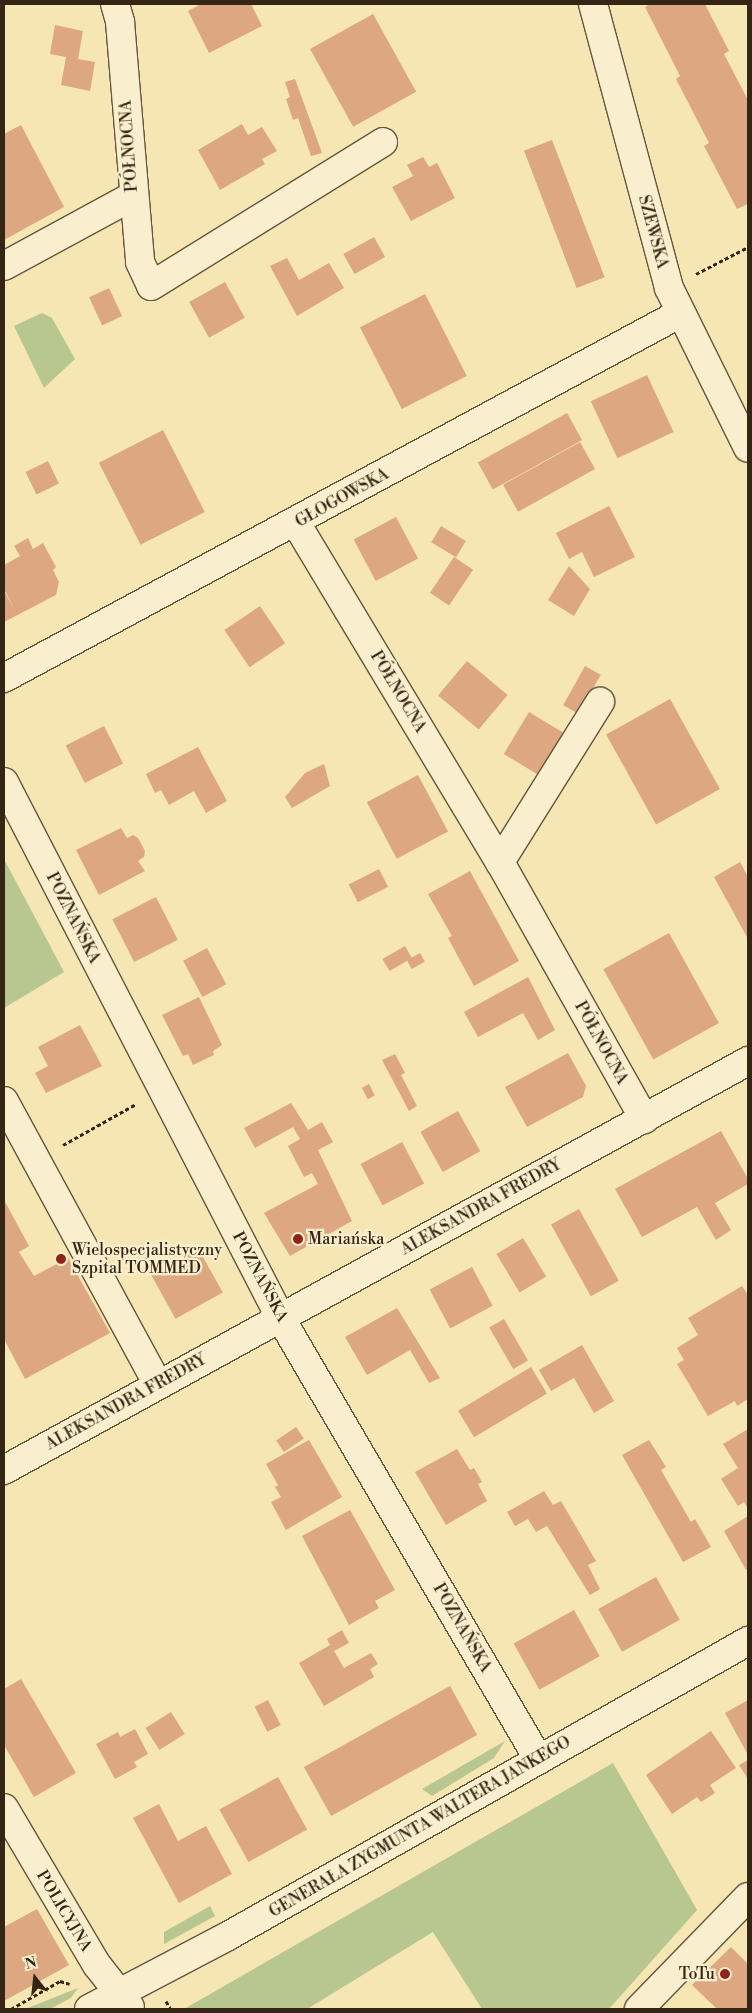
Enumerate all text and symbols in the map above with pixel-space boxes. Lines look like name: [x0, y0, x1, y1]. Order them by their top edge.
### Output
street label: PÓŁNOCNA: [116, 99, 142, 193]
street label: SZEWSKA: [634, 193, 672, 271]
street label: GŁOGOWSKA: [292, 464, 392, 532]
street label: PÓŁNOCNA: [366, 648, 430, 736]
street label: POZNAŃSKA: [42, 869, 104, 967]
street label: PÓŁNOCNA: [570, 998, 632, 1088]
street label: ALEKSANDRA FREDRY: [397, 1155, 565, 1259]
street label: POZNAŃSKA: [228, 1229, 292, 1325]
place label: Mariańska: [308, 1229, 384, 1249]
marker: Mariańska: [292, 1233, 304, 1245]
place label: Wielospecjalistyczny Szpital TOMMED: [72, 1240, 222, 1278]
marker: Wielospecjalistyczny Szpital TOMMED: [54, 1252, 68, 1266]
street label: ALEKSANDRA FREDRY: [42, 1350, 210, 1454]
street label: POZNAŃSKA: [429, 1580, 495, 1676]
street label: GENERAŁA ZYGMUNTA WALTERA JANKEGO: [266, 1732, 574, 1922]
street label: POLICYJNA: [32, 1867, 96, 1955]
north arrow: [10, 1953, 60, 2003]
text: N: [23, 1953, 39, 1974]
place label: ToTu: [679, 1964, 715, 1984]
marker: ToTu: [719, 1968, 731, 1980]

